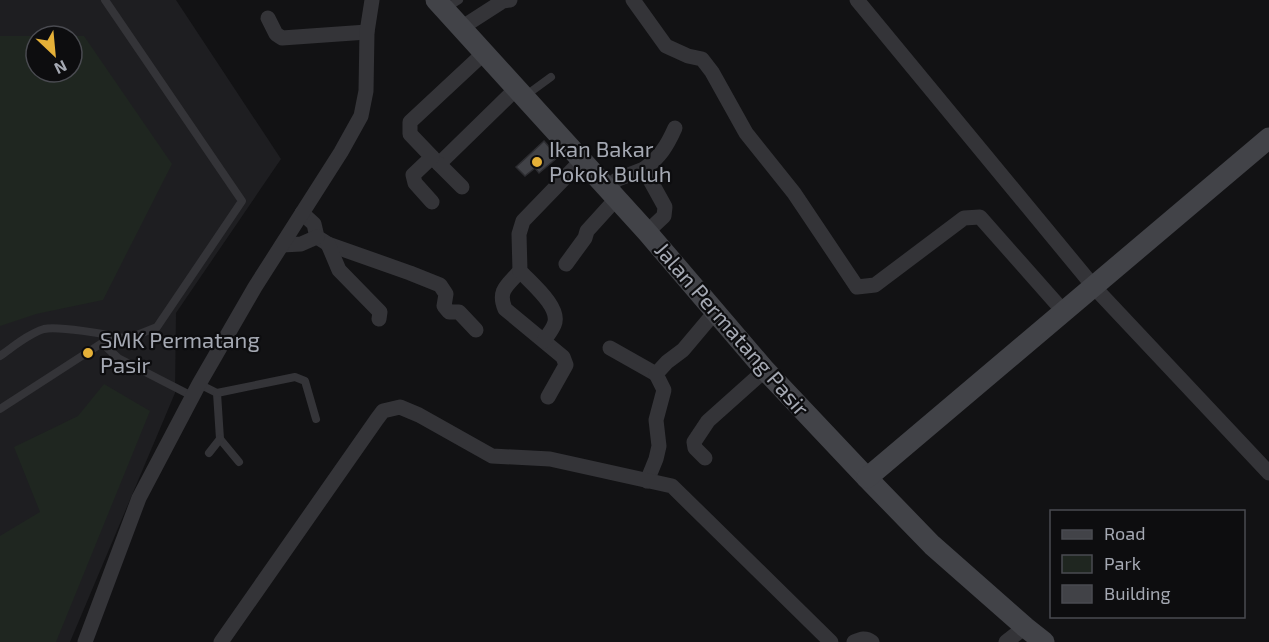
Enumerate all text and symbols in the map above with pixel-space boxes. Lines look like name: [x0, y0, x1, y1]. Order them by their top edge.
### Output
north arrow: [24, 24, 84, 84]
text: N: [51, 57, 70, 79]
place label: Ikan Bakar Pokok Buluh: [549, 135, 672, 186]
marker: Ikan Bakar Pokok Buluh: [530, 155, 544, 169]
street label: Jalan Permatang Pasir: [650, 236, 815, 421]
place label: SMK Permatang Pasir: [100, 326, 260, 377]
marker: SMK Permatang Pasir: [81, 346, 95, 360]
legend: [1050, 510, 1245, 618]
text: Road: [1104, 522, 1145, 544]
text: Park: [1104, 552, 1141, 574]
text: Building: [1104, 582, 1171, 604]

